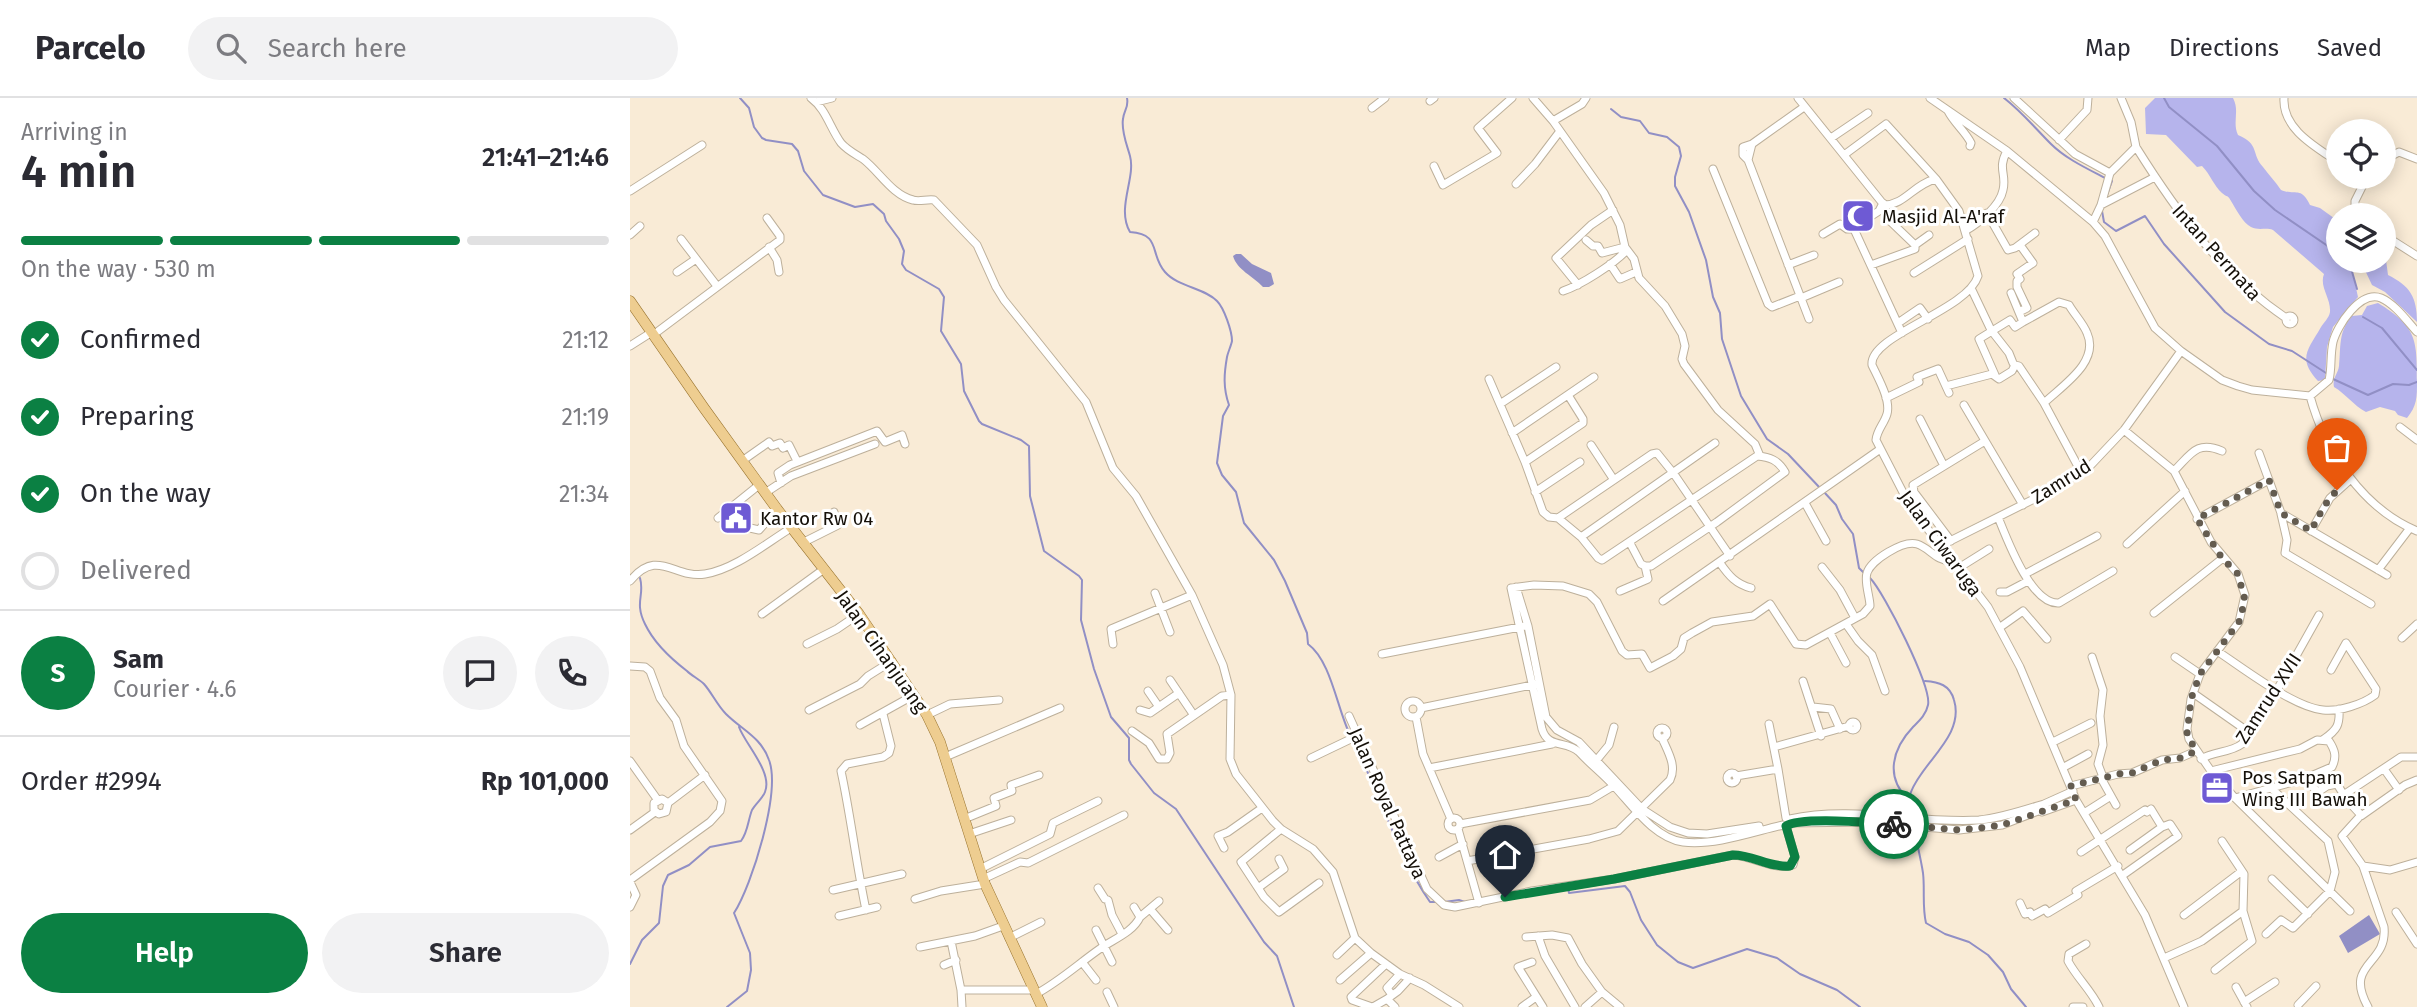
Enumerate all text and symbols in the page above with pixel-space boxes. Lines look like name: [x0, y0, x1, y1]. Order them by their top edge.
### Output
search box: [188, 17, 678, 80]
text: Parcelo: [35, 28, 146, 68]
icon: search: [212, 29, 250, 67]
text: Search here: [268, 33, 407, 64]
text: Map: [2085, 34, 2131, 62]
text: Directions: [2169, 34, 2279, 62]
text: Saved: [2317, 34, 2382, 62]
text: Arriving in: [21, 118, 128, 146]
map controls: [2326, 119, 2396, 273]
button: locate: [2326, 119, 2396, 189]
text: 21:41–21:46: [482, 142, 609, 173]
text: 4 min: [21, 144, 136, 199]
mosque icon: Masjid Al-A'raf: [1839, 197, 1877, 235]
street label: Intan Permata: [2167, 199, 2266, 305]
button: layers: [2326, 203, 2396, 273]
place label: Masjid Al-A'raf: [1882, 205, 2006, 228]
text: On the way · 530 m: [21, 255, 216, 283]
icon: check: [21, 321, 59, 359]
text: Confirmed: [80, 324, 201, 355]
text: 21:12: [562, 326, 609, 354]
icon: check: [21, 398, 59, 436]
text: Preparing: [80, 401, 193, 432]
text: 21:19: [562, 403, 609, 431]
pin: [2307, 418, 2367, 490]
icon: bag: [2318, 429, 2356, 467]
street label: Zamrud: [2027, 454, 2095, 509]
icon: check: [21, 475, 59, 513]
text: On the way: [80, 478, 211, 509]
text: 21:34: [559, 480, 609, 508]
street label: Jalan Ciwaruga: [1894, 486, 1987, 601]
public building icon: Kantor Rw 04: [717, 499, 755, 537]
place label: Kantor Rw 04: [760, 507, 873, 530]
text: Delivered: [80, 555, 192, 586]
street label: Jalan Cihanjuang: [831, 586, 932, 717]
button: chat: [443, 636, 517, 710]
button: phone: [535, 636, 609, 710]
text: Sam: [113, 644, 164, 675]
street label: Zamrud XVII: [2231, 649, 2306, 748]
text: S: [51, 658, 65, 689]
text: Courier · 4.6: [113, 675, 237, 703]
street label: Jalan Royal Pattaya: [1344, 724, 1431, 882]
text: Order #2994: [21, 766, 162, 797]
text: Rp 101,000: [481, 766, 609, 797]
place label: Pos Satpam Wing III Bawah: [2242, 766, 2368, 811]
office icon: Pos Satpam Wing III Bawah: [2198, 769, 2236, 807]
courier: [1859, 789, 1929, 859]
icon: bike: [1875, 805, 1913, 843]
pin: [1475, 825, 1535, 897]
icon: home: [1486, 836, 1524, 874]
button: Help: [21, 913, 308, 993]
button: Share: [322, 913, 609, 993]

